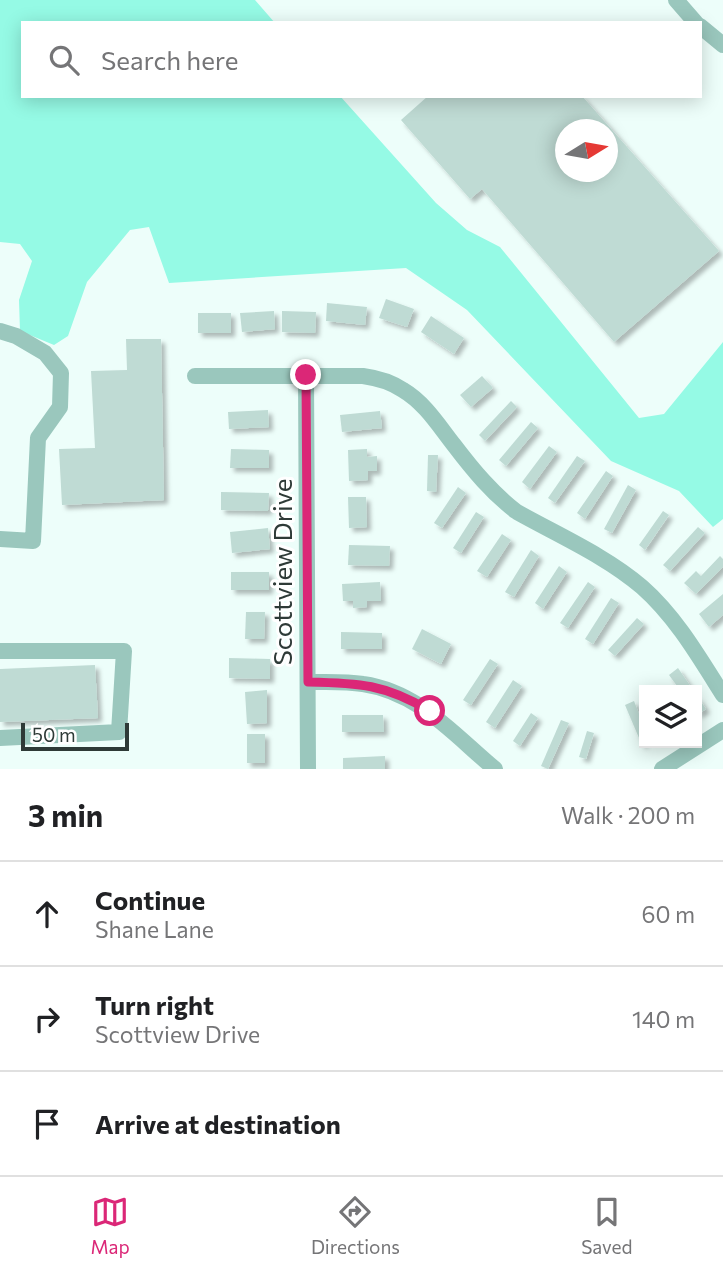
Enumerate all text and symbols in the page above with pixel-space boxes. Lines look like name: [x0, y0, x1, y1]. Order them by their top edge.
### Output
search box: [21, 21, 702, 98]
icon: search: [45, 41, 83, 79]
text: Search here: [101, 44, 239, 75]
north arrow: [555, 119, 618, 182]
route end: [290, 359, 321, 390]
street label: Scottview Drive: [266, 479, 297, 665]
map controls: [639, 685, 702, 748]
button: layers: [639, 685, 702, 748]
route start: [414, 695, 445, 726]
scale bar: [21, 720, 130, 752]
text: 50 m: [32, 723, 76, 746]
text: 3 min: [28, 796, 103, 833]
text: Walk · 200 m: [561, 801, 695, 829]
text: Continue: [95, 884, 205, 915]
icon: ahead: [28, 895, 66, 933]
text: 60 m: [642, 900, 695, 928]
text: Shane Lane: [95, 915, 214, 943]
text: Turn right: [95, 989, 214, 1020]
icon: right: [28, 1000, 66, 1038]
text: 140 m: [632, 1005, 695, 1033]
text: Scottview Drive: [95, 1020, 260, 1048]
icon: arrive: [28, 1105, 66, 1143]
text: Arrive at destination: [95, 1108, 341, 1139]
tab: Map: [91, 1193, 130, 1258]
tab: Directions: [311, 1193, 400, 1258]
tab: Saved: [581, 1193, 632, 1258]

